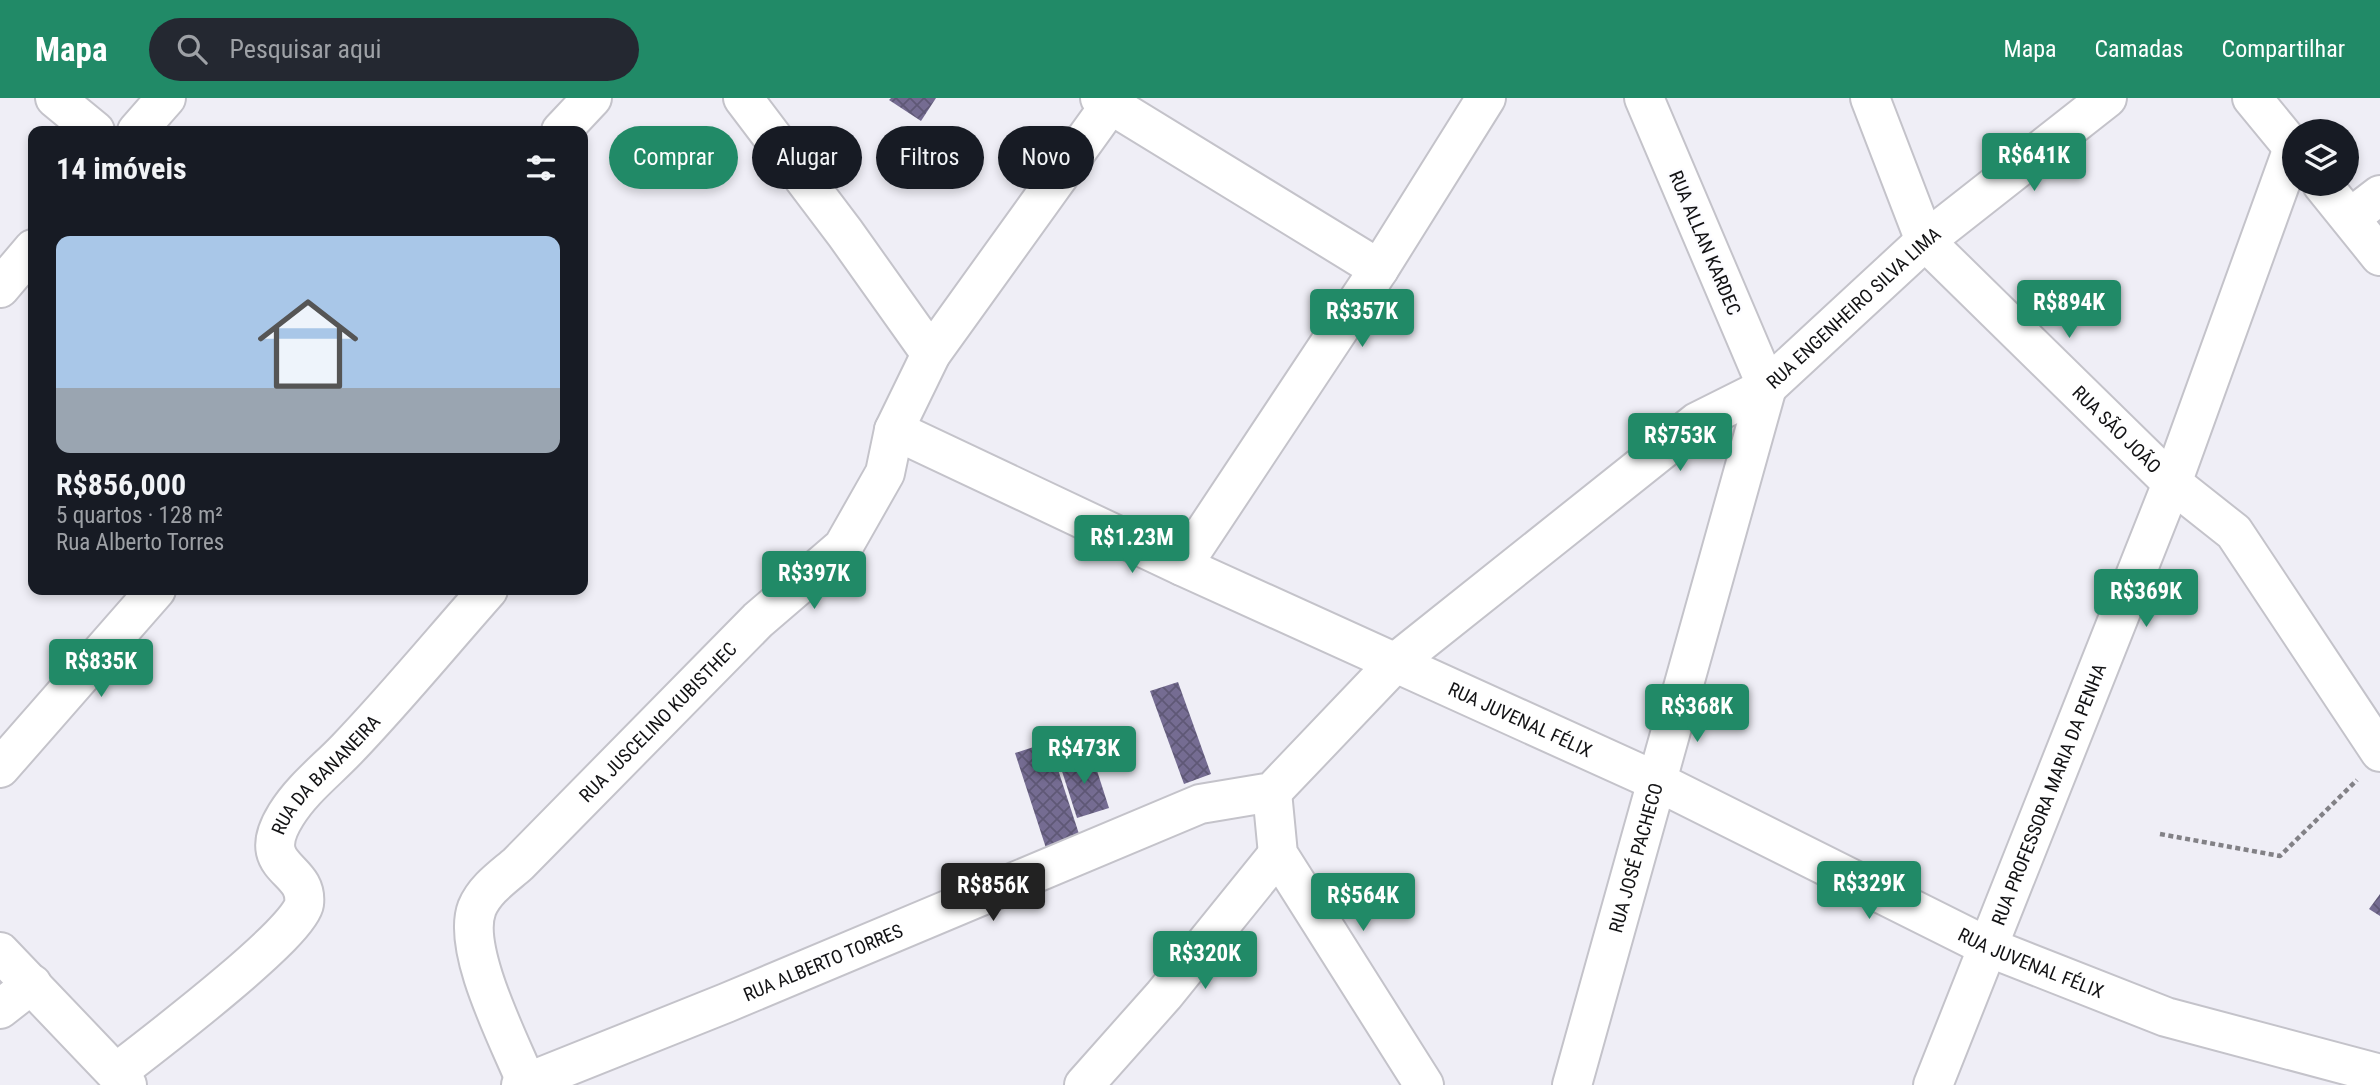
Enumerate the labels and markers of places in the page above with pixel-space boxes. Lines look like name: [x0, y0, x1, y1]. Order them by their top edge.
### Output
pin: R$641K: [1977, 134, 2091, 193]
pin: R$894K: [2012, 280, 2126, 340]
pin: R$357K: [1305, 289, 1419, 349]
pin: R$753K: [1623, 414, 1737, 473]
pin: R$1.23M: [1067, 516, 1197, 575]
pin: R$397K: [757, 552, 871, 611]
pin: R$369K: [2089, 570, 2203, 629]
pin: R$835K: [44, 640, 158, 699]
pin: R$368K: [1640, 684, 1754, 744]
pin: R$473K: [1027, 726, 1141, 786]
pin: R$329K: [1812, 862, 1926, 921]
pin: R$856K: [936, 864, 1050, 923]
pin: R$564K: [1306, 874, 1420, 933]
pin: R$320K: [1148, 932, 1262, 991]

